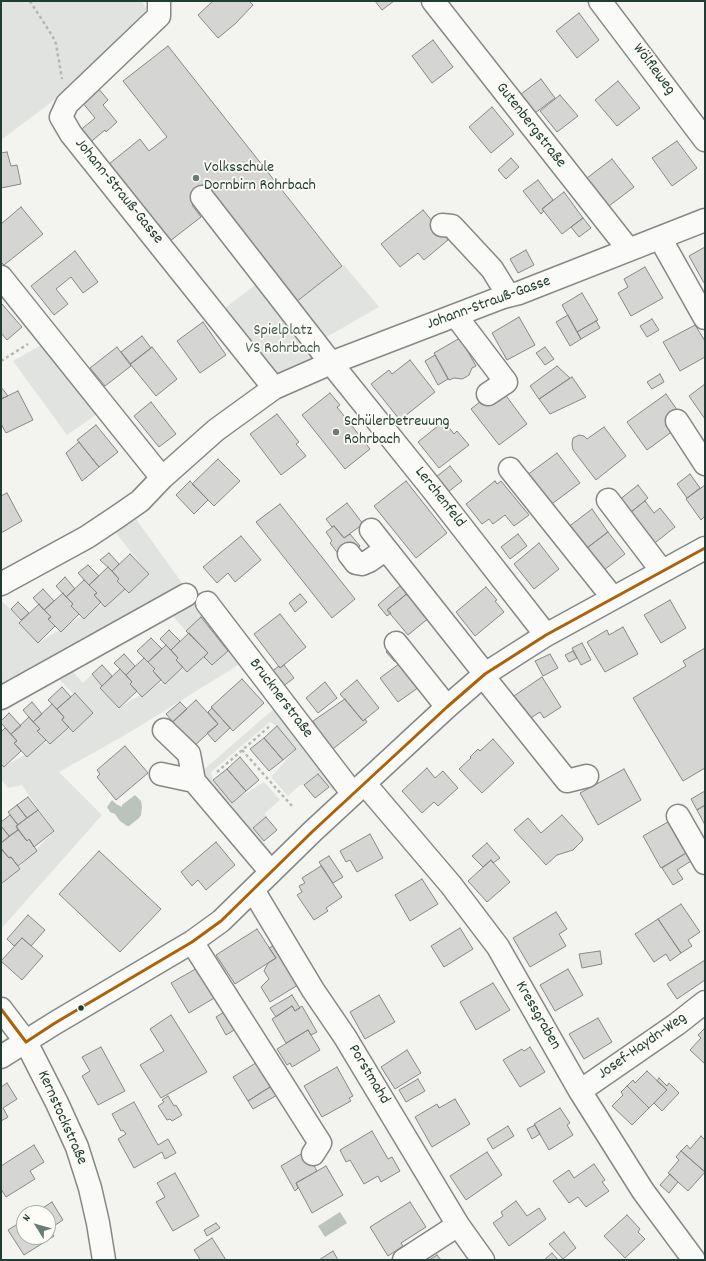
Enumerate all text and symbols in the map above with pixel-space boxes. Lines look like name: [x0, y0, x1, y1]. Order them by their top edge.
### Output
street label: Wölfleweg: [627, 40, 679, 100]
street label: Gutenbergstraße: [491, 80, 569, 172]
street label: Johann-Strauß-Gasse: [69, 135, 167, 249]
place label: Volksschule Dornbirn Rohrbach: [204, 159, 316, 197]
marker: Volksschule Dornbirn Rohrbach: [191, 173, 201, 183]
street label: Johann-Strauß-Gasse: [424, 273, 554, 335]
park label: Spielplatz VS Rohrbach: [246, 322, 320, 360]
place label: Schülerbetreuung Rohrbach: [344, 413, 450, 451]
marker: Schülerbetreuung Rohrbach: [331, 427, 341, 437]
street label: Lerchenfeld: [409, 464, 469, 532]
street label: Brucknerstraße: [244, 655, 316, 743]
street label: Kressgraben: [510, 978, 564, 1054]
unlabelled marker: [76, 1003, 86, 1013]
street label: Josef-Haydn-Weg: [595, 1009, 691, 1085]
street label: Porstmahd: [343, 1042, 393, 1108]
street label: Kernstockstraße: [32, 1068, 90, 1168]
north arrow: [16, 1205, 56, 1245]
text: N: [19, 1211, 35, 1225]

